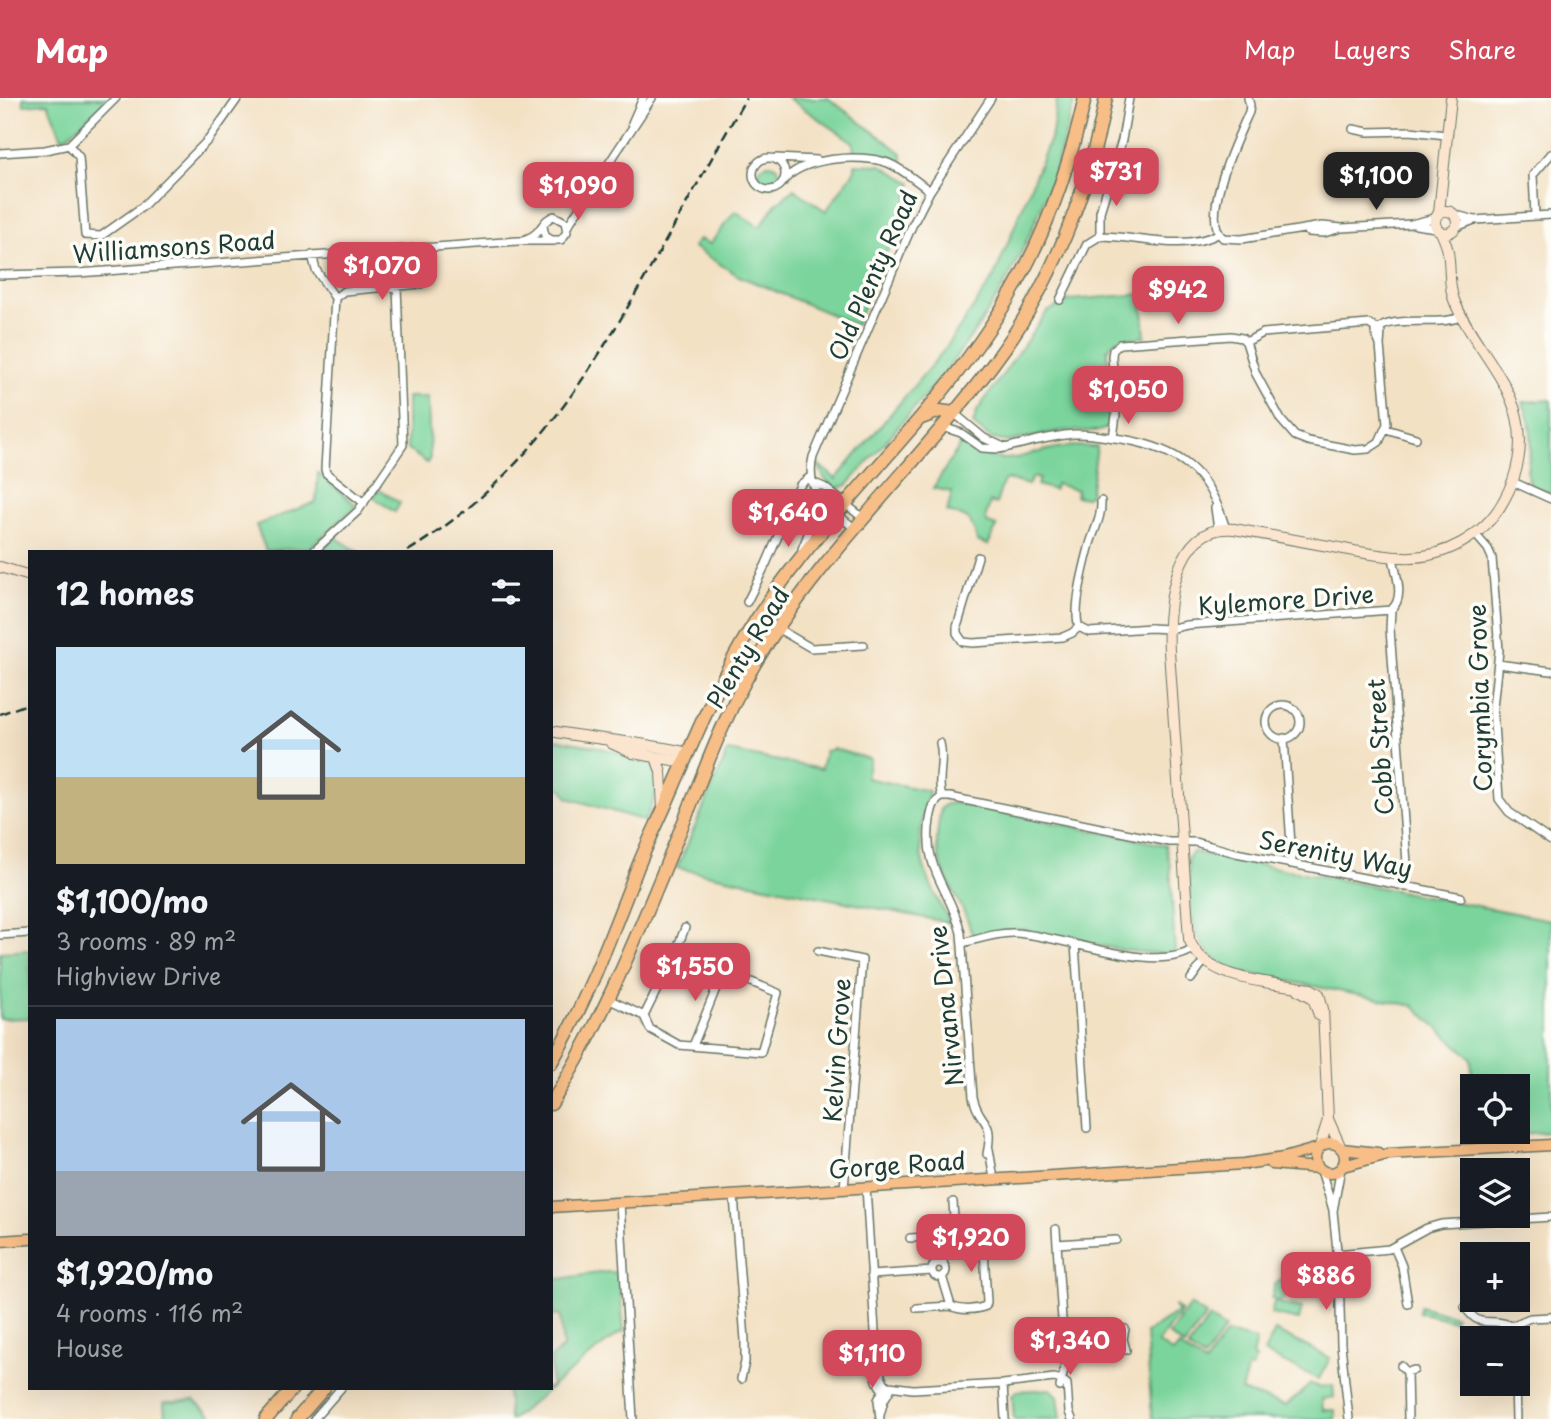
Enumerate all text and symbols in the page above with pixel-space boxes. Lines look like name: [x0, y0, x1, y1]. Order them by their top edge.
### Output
text: Map: [35, 24, 108, 74]
text: Map: [1244, 31, 1295, 67]
text: Layers: [1333, 31, 1410, 67]
text: Share: [1448, 31, 1516, 67]
pin: $731: [1075, 148, 1157, 208]
pin: $1,100: [1319, 152, 1433, 212]
text: $731: [1090, 153, 1142, 188]
text: $1,100: [1339, 157, 1413, 192]
pin: $1,090: [521, 162, 635, 222]
text: $1,090: [539, 167, 617, 202]
street label: Old Plenty Road: [818, 184, 926, 366]
street label: Williamsons Road: [71, 221, 277, 271]
pin: $1,070: [325, 242, 439, 302]
text: $1,070: [343, 247, 421, 282]
pin: $942: [1137, 266, 1219, 326]
text: $942: [1148, 271, 1208, 306]
pin: $1,050: [1071, 366, 1185, 426]
text: $1,050: [1088, 371, 1168, 406]
pin: $1,640: [731, 490, 845, 549]
text: $1,640: [748, 494, 828, 529]
text: 12 homes: [56, 570, 194, 615]
icon: filters: [487, 573, 525, 611]
street label: Kylemore Drive: [1197, 575, 1375, 623]
street label: Plenty Road: [696, 579, 798, 715]
street label: Corymbia Grove: [1458, 604, 1500, 792]
street label: Cobb Street: [1356, 677, 1402, 816]
icon: home: [228, 692, 354, 818]
street label: Serenity Way: [1256, 821, 1416, 885]
text: $1,100/mo: [56, 878, 208, 923]
text: 3 rooms · 89 m²: [56, 923, 236, 958]
street label: Nirvana Drive: [919, 924, 971, 1088]
pin: $1,550: [638, 944, 752, 1003]
text: $1,550: [656, 948, 734, 983]
text: Highview Drive: [56, 958, 221, 993]
street label: Kelvin Grove: [813, 977, 859, 1123]
icon: home: [228, 1064, 354, 1190]
map controls: [1460, 1074, 1530, 1396]
button: locate: [1460, 1074, 1530, 1144]
street label: Gorge Road: [827, 1141, 967, 1187]
button: layers: [1460, 1158, 1530, 1228]
pin: $1,920: [914, 1214, 1028, 1274]
text: $1,920: [932, 1219, 1010, 1254]
button: +: [1460, 1242, 1530, 1312]
text: $1,920/mo: [56, 1250, 213, 1295]
pin: $886: [1285, 1252, 1367, 1312]
text: $886: [1297, 1257, 1355, 1292]
text: 4 rooms · 116 m²: [56, 1295, 243, 1330]
pin: $1,340: [1013, 1318, 1127, 1377]
text: $1,340: [1030, 1322, 1110, 1357]
button: −: [1460, 1326, 1530, 1396]
text: House: [56, 1330, 123, 1365]
pin: $1,110: [815, 1330, 929, 1390]
text: $1,110: [839, 1335, 905, 1370]

